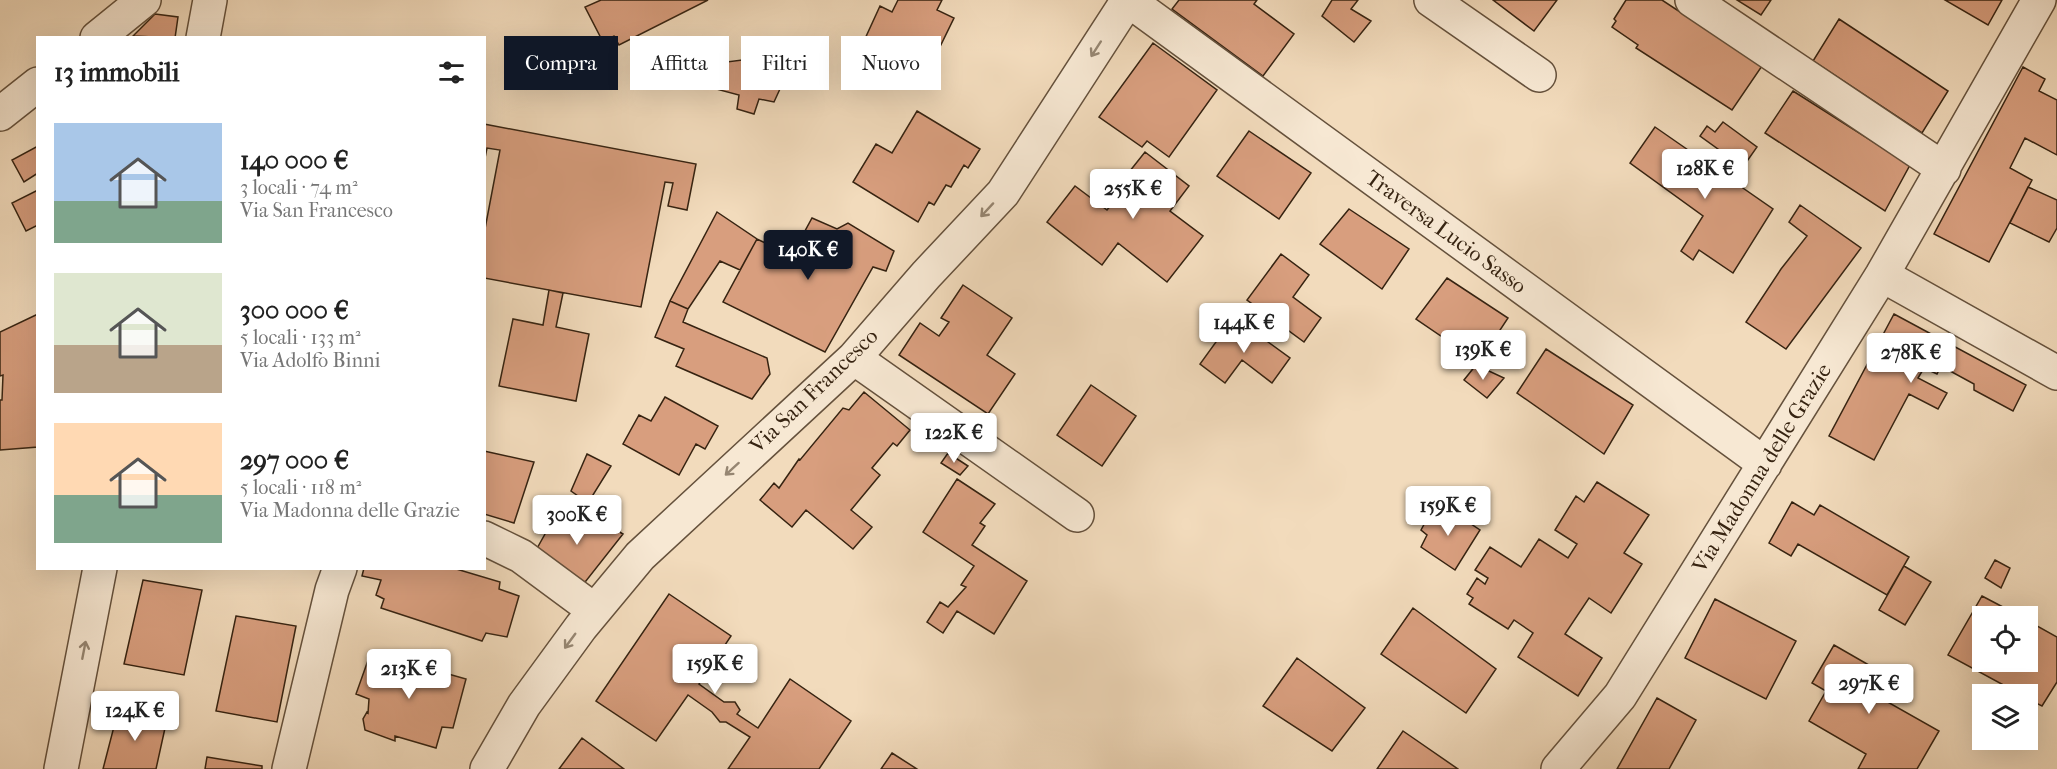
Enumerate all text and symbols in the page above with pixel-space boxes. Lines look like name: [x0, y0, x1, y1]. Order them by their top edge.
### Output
chip: Compra: [504, 36, 618, 90]
chip: Affitta: [630, 36, 729, 90]
chip: Filtri: [741, 36, 829, 90]
chip: Nuovo: [841, 36, 941, 90]
one-way arrow: [1090, 40, 1102, 57]
icon: filters: [435, 56, 468, 89]
text: 13 immobili: [54, 57, 179, 88]
text: 140 000 €: [240, 145, 349, 176]
icon: home: [102, 147, 174, 219]
pin: 128K €: [1656, 149, 1754, 200]
text: 128K €: [1676, 157, 1734, 180]
street label: Traversa Lucio Sasso: [1360, 165, 1532, 299]
pin: 255K €: [1084, 169, 1182, 220]
text: 3 locali · 74 m²: [240, 176, 358, 199]
text: 255K €: [1104, 177, 1162, 200]
text: Via San Francesco: [240, 199, 393, 222]
one-way arrow: [979, 203, 994, 218]
pin: 140K €: [759, 230, 857, 281]
text: 140K €: [778, 238, 838, 261]
text: 300 000 €: [240, 295, 349, 326]
icon: home: [102, 297, 174, 369]
pin: 144K €: [1195, 303, 1293, 354]
text: 144K €: [1213, 311, 1275, 334]
street label: Via San Francesco: [744, 323, 884, 459]
text: 5 locali · 133 m²: [240, 326, 361, 349]
pin: 139K €: [1434, 330, 1532, 381]
pin: 278K €: [1862, 333, 1960, 384]
text: 139K €: [1455, 338, 1511, 361]
text: 278K €: [1881, 341, 1941, 364]
text: Via Adolfo Binni: [240, 349, 381, 372]
street label: Via Madonna delle Grazie: [1686, 358, 1837, 578]
pin: 122K €: [905, 413, 1003, 464]
text: 122K €: [925, 421, 983, 444]
text: 297 000 €: [240, 445, 349, 476]
icon: home: [102, 447, 174, 519]
one-way arrow: [725, 462, 740, 476]
text: 5 locali · 118 m²: [240, 476, 361, 499]
pin: 159K €: [1399, 486, 1497, 537]
text: 159K €: [1420, 494, 1476, 517]
pin: 300K €: [528, 495, 626, 546]
text: Via Madonna delle Grazie: [240, 499, 460, 522]
text: 300K €: [547, 503, 608, 526]
map controls: [1972, 606, 2038, 750]
button: locate: [1972, 606, 2038, 672]
one-way arrow: [564, 632, 576, 648]
one-way arrow: [79, 640, 90, 660]
pin: 159K €: [666, 644, 764, 695]
pin: 213K €: [360, 649, 458, 700]
text: 159K €: [687, 652, 743, 675]
text: 213K €: [381, 657, 437, 680]
pin: 297K €: [1820, 664, 1918, 715]
text: 297K €: [1838, 672, 1900, 695]
button: layers: [1972, 684, 2038, 750]
pin: 124K €: [86, 691, 184, 742]
text: 124K €: [105, 699, 165, 722]

